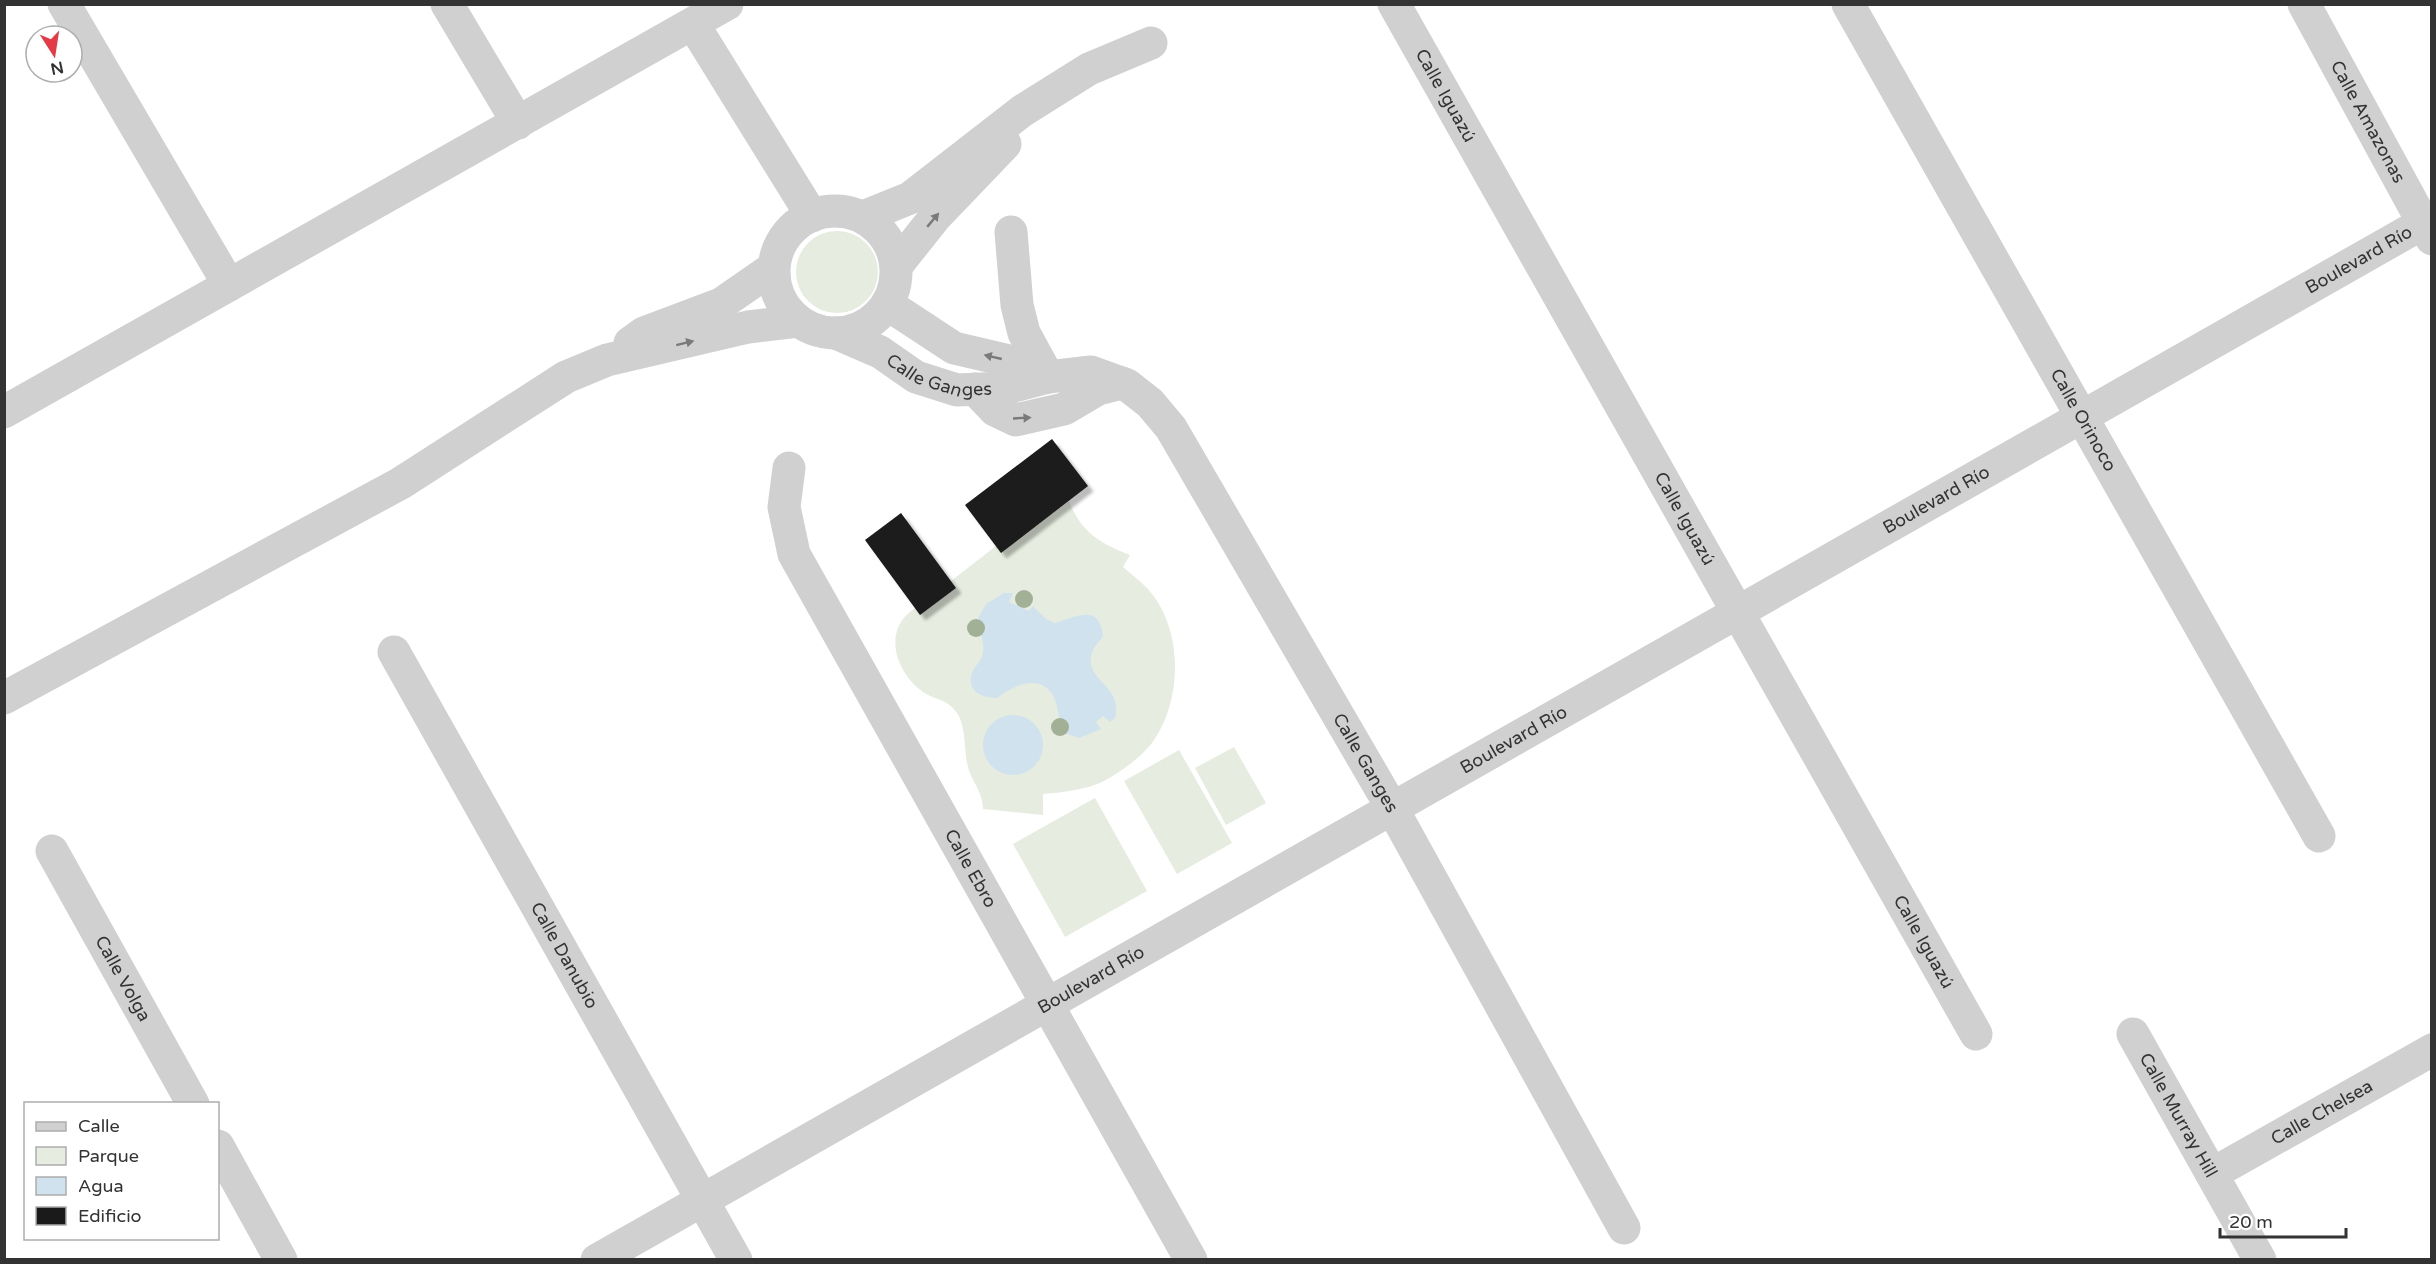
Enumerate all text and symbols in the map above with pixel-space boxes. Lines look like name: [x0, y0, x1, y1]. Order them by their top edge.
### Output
north arrow: [24, 24, 84, 84]
street label: Calle Iguazú: [1411, 45, 1481, 146]
text: N: [49, 57, 65, 79]
street label: Calle Amazonas: [2326, 57, 2410, 187]
one-way arrow: [927, 212, 940, 228]
street label: Boulevard Río: [2301, 221, 2416, 299]
one-way arrow: [676, 337, 694, 347]
street label: Calle Ganges: [882, 349, 992, 402]
one-way arrow: [984, 352, 1002, 362]
street label: Calle Orinoco: [2046, 365, 2121, 475]
one-way arrow: [1013, 413, 1032, 422]
street label: Boulevard Río: [1879, 460, 1994, 539]
street label: Calle Iguazú: [1650, 468, 1720, 569]
street label: Boulevard Río: [1456, 700, 1571, 779]
street label: Calle Ganges: [1328, 709, 1403, 817]
street label: Calle Ebro: [940, 825, 1002, 912]
street label: Calle Iguazú: [1889, 891, 1959, 992]
street label: Calle Danubio: [526, 898, 603, 1012]
street label: Calle Volga: [90, 932, 156, 1025]
street label: Boulevard Río: [1034, 940, 1148, 1019]
street label: Calle Murray Hill: [2135, 1049, 2222, 1181]
street label: Calle Chelsea: [2267, 1075, 2377, 1150]
legend: [24, 1102, 219, 1240]
text: Calle: [78, 1115, 120, 1137]
text: Parque: [78, 1145, 139, 1167]
text: Agua: [78, 1175, 124, 1197]
scale bar: [2220, 1201, 2346, 1239]
text: Edificio: [78, 1205, 142, 1227]
text: 20 m: [2229, 1211, 2273, 1233]

